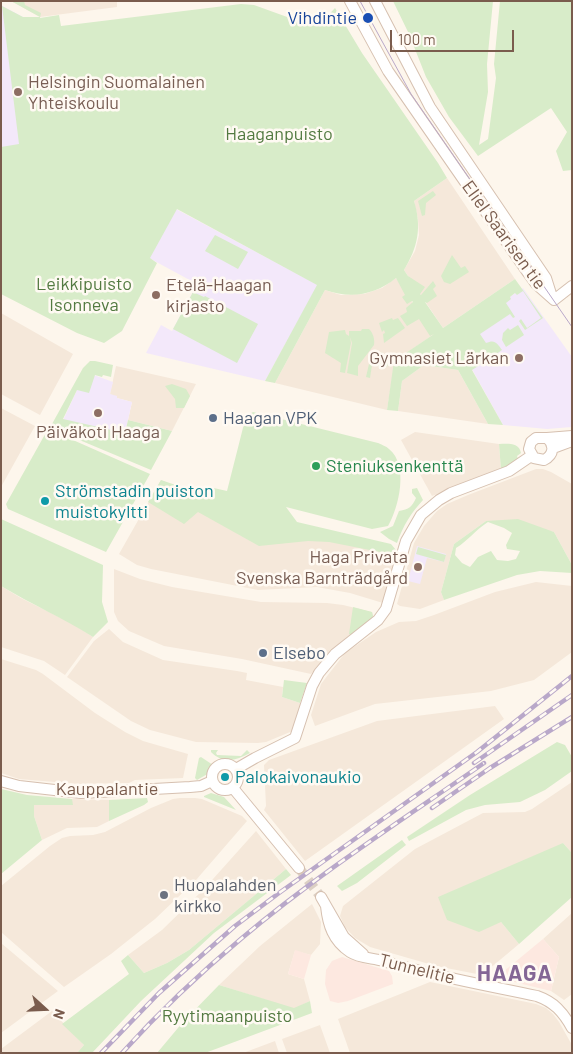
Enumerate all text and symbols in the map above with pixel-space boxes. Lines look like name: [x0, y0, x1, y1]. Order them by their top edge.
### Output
place label: Vihdintie: [287, 7, 357, 29]
marker: Vihdintie: [361, 11, 375, 25]
scale bar: [393, 20, 517, 52]
text: 100 m: [398, 30, 436, 48]
place label: Helsingin Suomalainen Yhteiskoulu: [28, 71, 205, 114]
marker: Helsingin Suomalainen Yhteiskoulu: [12, 86, 24, 98]
park label: Haaganpuisto: [225, 123, 333, 145]
street label: Eliel Saarisen tie: [457, 176, 551, 294]
park label: Leikkipuisto Isonneva: [36, 273, 132, 316]
place label: Etelä-Haagan kirjasto: [166, 274, 272, 316]
marker: Etelä-Haagan kirjasto: [150, 289, 162, 301]
place label: Gymnasiet Lärkan: [369, 347, 509, 369]
marker: Gymnasiet Lärkan: [513, 352, 525, 364]
marker: Päiväkoti Haaga: [92, 407, 104, 419]
place label: Haagan VPK: [223, 407, 317, 429]
marker: Haagan VPK: [207, 412, 219, 424]
place label: Päiväkoti Haaga: [36, 421, 160, 443]
place label: Steniuksenkenttä: [326, 455, 463, 477]
marker: Steniuksenkenttä: [310, 460, 322, 472]
place label: Strömstadin puiston muistokyltti: [55, 480, 214, 522]
marker: Strömstadin puiston muistokyltti: [39, 495, 51, 507]
place label: Haga Privata Svenska Barnträdgård: [236, 546, 408, 588]
marker: Haga Privata Svenska Barnträdgård: [412, 561, 424, 573]
place label: Elsebo: [273, 642, 326, 664]
marker: Elsebo: [257, 647, 269, 659]
place label: Palokaivonaukio: [235, 766, 361, 788]
marker: Palokaivonaukio: [219, 771, 231, 783]
street label: Kauppalantie: [56, 778, 158, 800]
place label: Huopalahden kirkko: [174, 874, 276, 916]
marker: Huopalahden kirkko: [158, 889, 170, 901]
street label: Tunnelitie: [377, 949, 457, 989]
district label: HAAGA: [476, 961, 554, 987]
north arrow: [20, 984, 70, 1034]
park label: Ryytimaanpuisto: [162, 1005, 292, 1027]
text: N: [50, 1007, 69, 1022]

